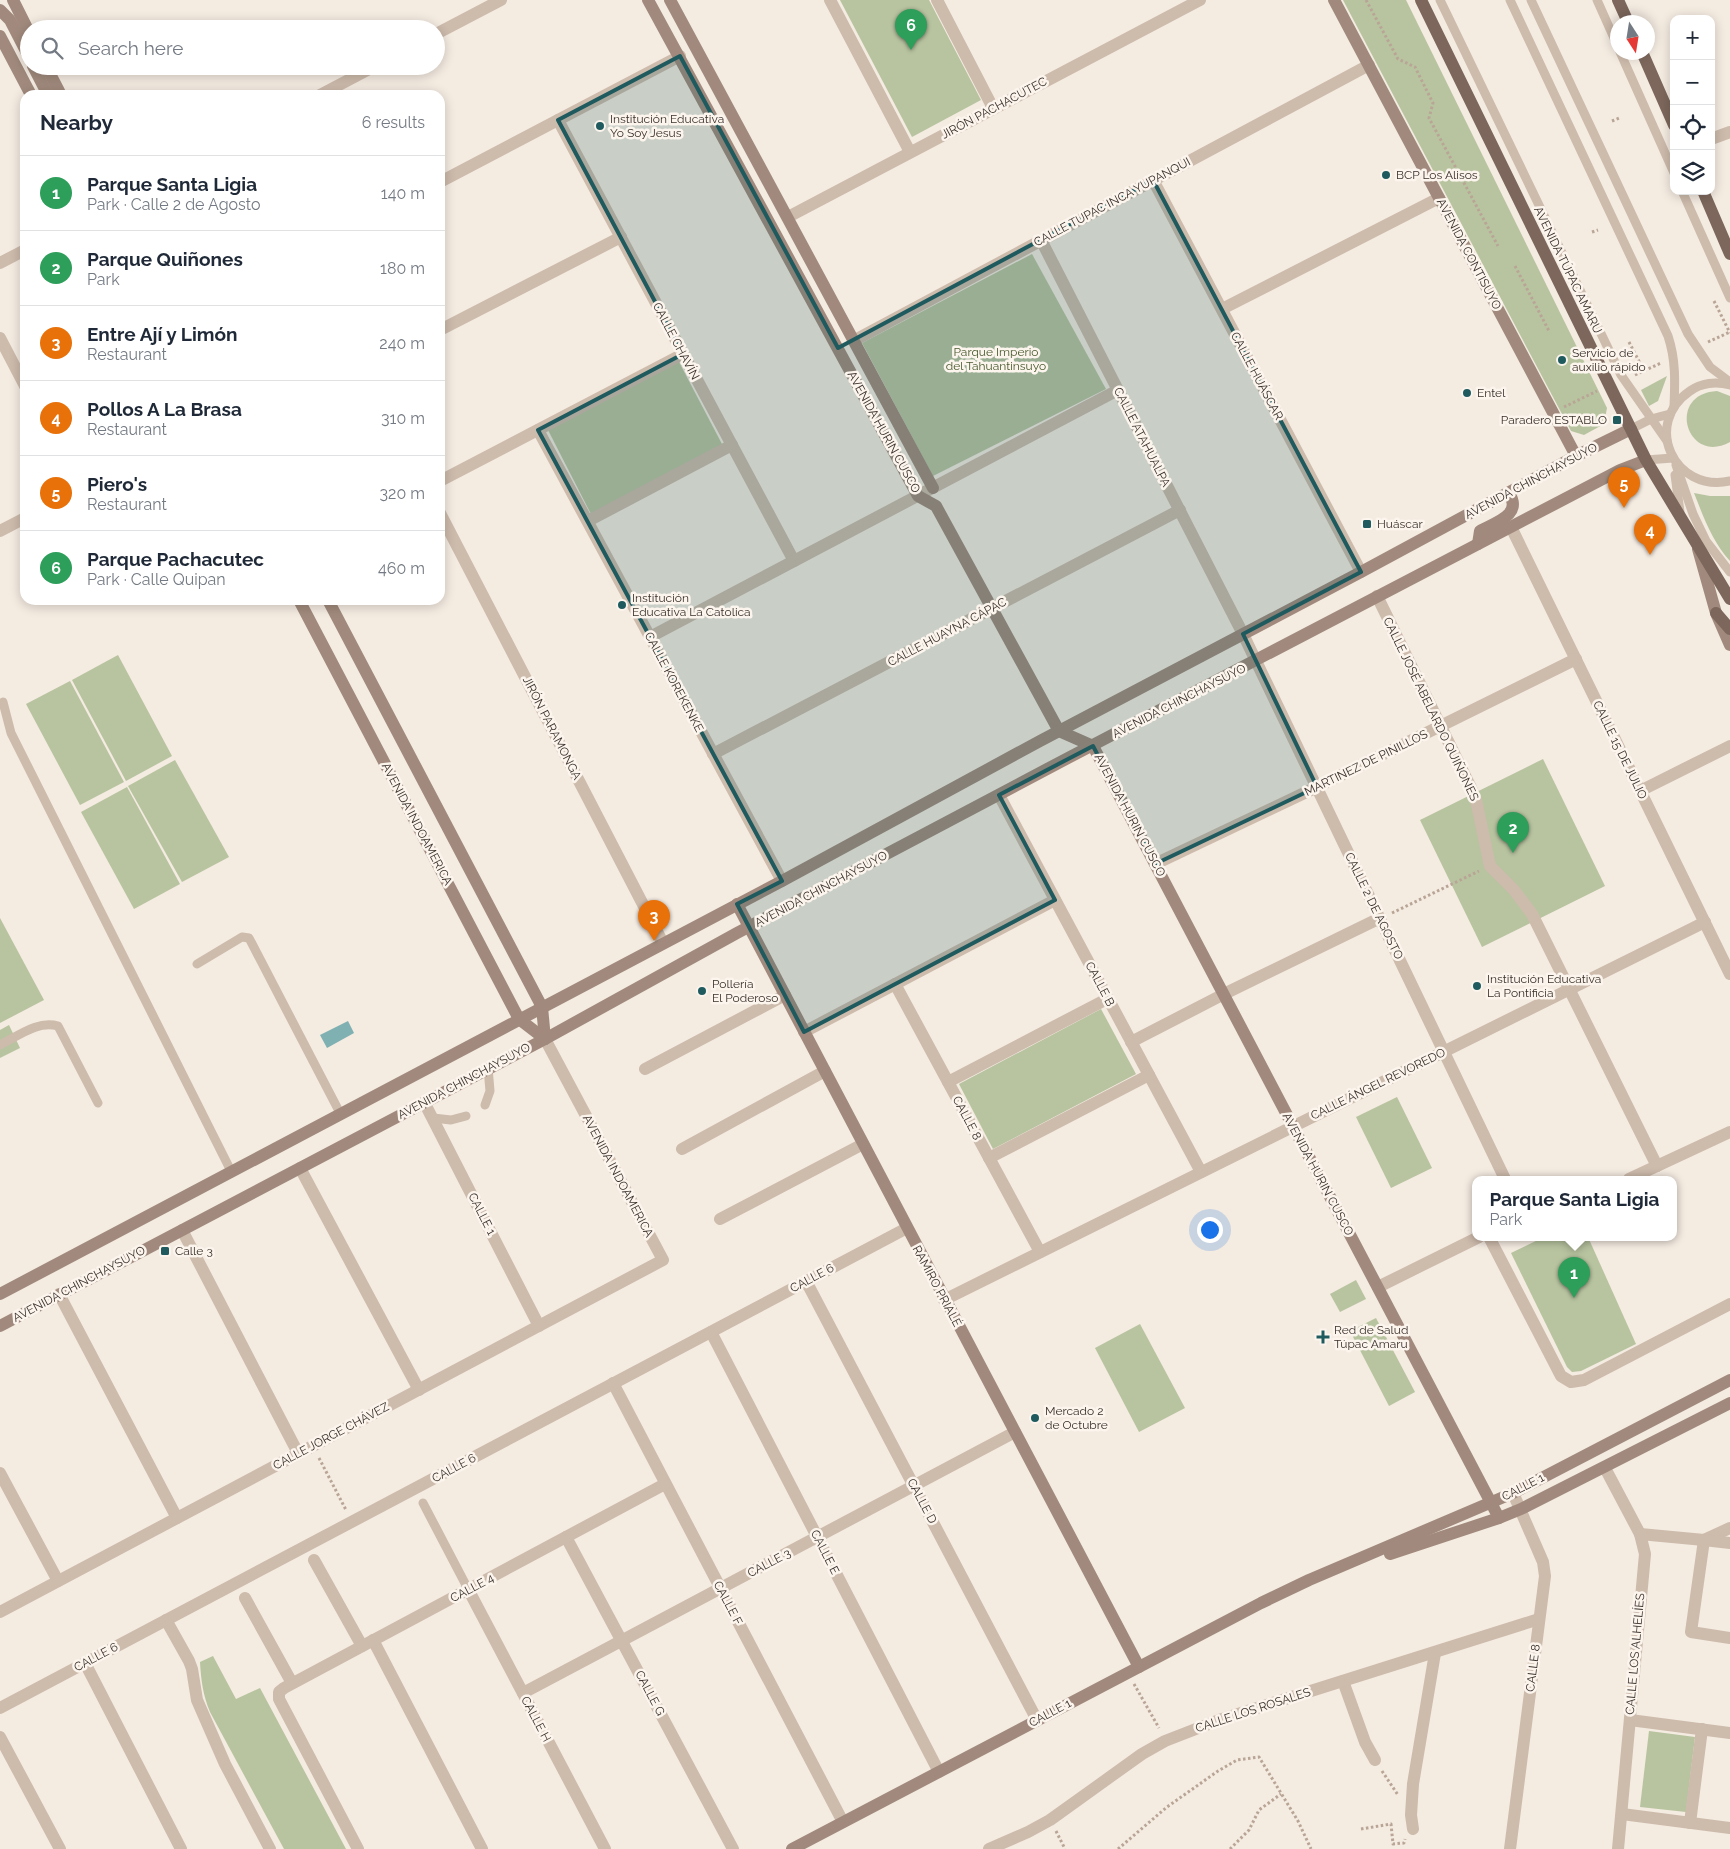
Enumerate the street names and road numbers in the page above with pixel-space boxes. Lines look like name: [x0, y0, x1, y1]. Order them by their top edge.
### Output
street label: JIRÓN PACHACUTEC: [939, 74, 1049, 142]
street label: CALLE TUPAC INCA YUPANQUI: [1031, 155, 1193, 249]
street label: AVENIDA CONTISUYO: [1434, 196, 1504, 312]
street label: AVENIDA TÚPAC AMARU: [1531, 204, 1605, 336]
street label: CALLE CHAVÍN: [650, 300, 702, 382]
street label: CALLE HUÁSCAR: [1228, 330, 1286, 422]
street label: AVENIDA HURIN CUSCO: [845, 369, 923, 495]
street label: CALLE ATAHUALPA: [1111, 385, 1173, 489]
street label: AVENIDA CHINCHAYSUYO: [1462, 440, 1600, 522]
street label: CALLE HUAYNA CÁPAC: [885, 595, 1009, 669]
street label: CALLE JOSÉ ABELARDO QUIÑONES: [1380, 615, 1482, 803]
street label: CALLE KOREKENKE: [642, 630, 706, 734]
street label: AVENIDA CHINCHAYSUYO: [1110, 661, 1248, 741]
street label: JIRÓN PARAMONGA: [520, 674, 584, 782]
street label: CALLE 15 DE JULIO: [1590, 699, 1650, 801]
street label: MARTINEZ DE PINILLOS: [1302, 727, 1430, 799]
street label: AVENIDA HURIN CUSCO: [1092, 751, 1168, 879]
street label: AVENIDA INDOAMERICA: [379, 760, 455, 888]
street label: AVENIDA CHINCHAYSUYO: [752, 848, 890, 930]
street label: CALLE 2 DE AGOSTO: [1342, 850, 1406, 962]
street label: CALLE B: [1082, 959, 1118, 1009]
street label: AVENIDA CHINCHAYSUYO: [395, 1040, 533, 1122]
street label: CALLE ÁNGEL REVOREDO: [1308, 1045, 1448, 1123]
street label: CALLE 8: [950, 1094, 984, 1142]
street label: AVENIDA HURIN CUSCO: [1280, 1110, 1356, 1238]
street label: AVENIDA INDOAMERICA: [580, 1112, 656, 1240]
street label: CALLE 1: [465, 1190, 499, 1238]
street label: AVENIDA CHINCHAYSUYO: [10, 1243, 148, 1325]
street label: RAMIRO PRIALÉ: [910, 1243, 964, 1329]
street label: CALLE 6: [788, 1261, 836, 1295]
street label: CALLE JORGE CHÁVEZ: [271, 1399, 392, 1473]
street label: CALLE 6: [430, 1451, 478, 1485]
street label: CALLE 1: [1499, 1470, 1547, 1504]
street label: CALLE D: [904, 1476, 940, 1526]
street label: CALLE E: [808, 1527, 842, 1577]
street label: CALLE 3: [745, 1546, 793, 1580]
street label: CALLE 4: [448, 1571, 496, 1605]
street label: CALLE F: [711, 1579, 745, 1627]
street label: CALLE LOS ALHELÍES: [1623, 1593, 1647, 1715]
street label: CALLE 6: [72, 1640, 120, 1674]
street label: CALLE 8: [1523, 1643, 1543, 1693]
street label: CALLE G: [632, 1668, 668, 1718]
street label: CALLE LOS ROSALES: [1194, 1685, 1312, 1735]
street label: CALLE H: [518, 1694, 554, 1744]
street label: CALLE 1: [1027, 1696, 1073, 1730]

